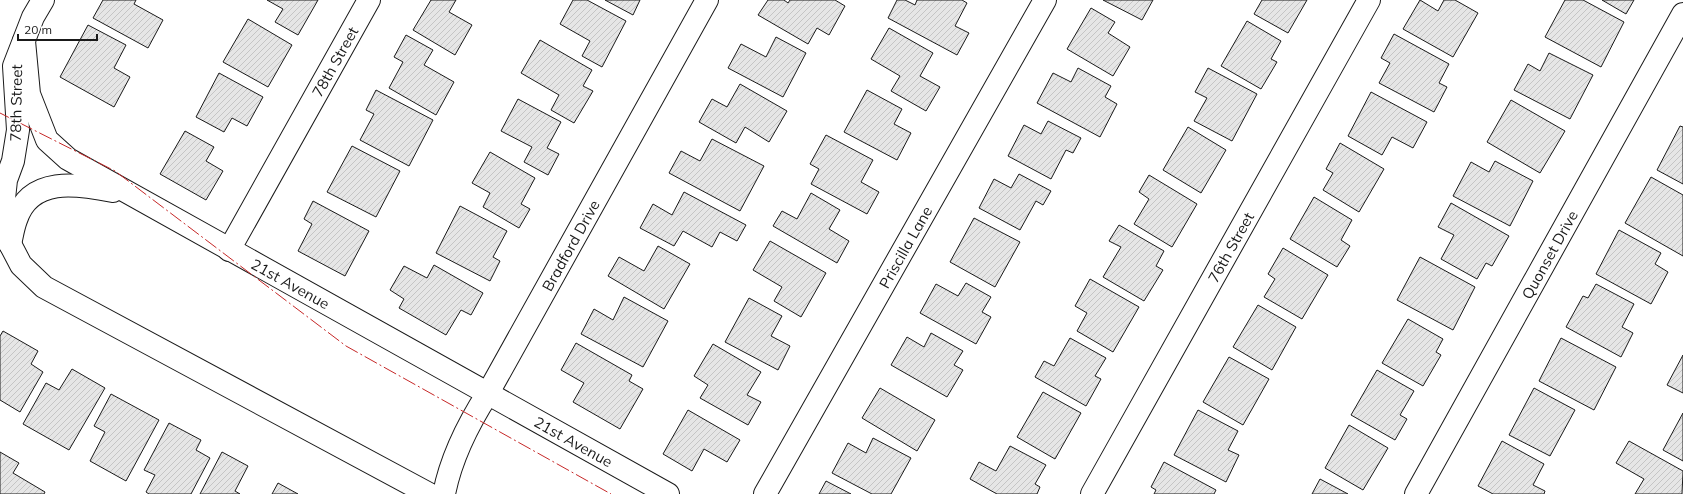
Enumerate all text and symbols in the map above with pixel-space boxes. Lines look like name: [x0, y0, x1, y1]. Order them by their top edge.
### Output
scale bar: [18, 16, 97, 42]
text: 20 m: [24, 22, 52, 37]
street label: 78th Street: [307, 23, 362, 100]
street label: 78th Street: [6, 64, 26, 142]
street label: Bradford Drive: [537, 196, 603, 294]
street label: Priscilla Lane: [874, 202, 936, 291]
street label: Quonset Drive: [1517, 207, 1581, 302]
street label: 76th Street: [1203, 209, 1258, 286]
street label: 21st Avenue: [248, 254, 333, 313]
street label: 21st Avenue: [531, 412, 616, 471]

